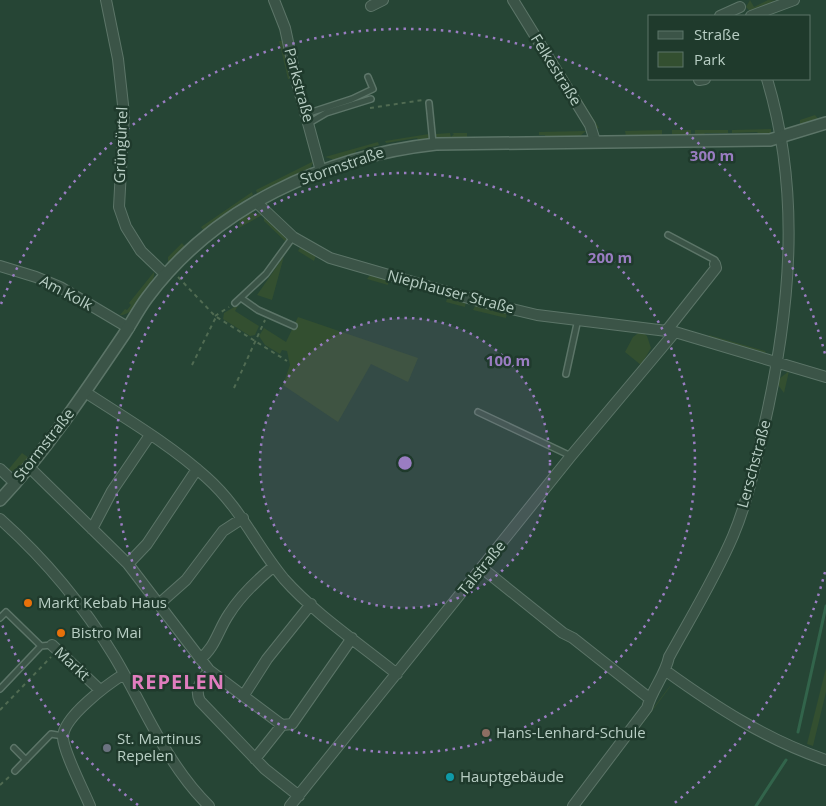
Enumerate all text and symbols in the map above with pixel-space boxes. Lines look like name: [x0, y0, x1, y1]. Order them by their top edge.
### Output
legend: [648, 15, 811, 80]
text: Straße: [694, 24, 740, 44]
street label: Felkestraße: [527, 30, 587, 109]
street label: Parkstraße: [280, 45, 319, 124]
text: Park: [694, 49, 725, 69]
street label: Grüngürtel: [109, 106, 131, 184]
street label: Stormstraße: [297, 141, 386, 189]
text: 300 m: [690, 145, 734, 165]
text: 200 m: [588, 247, 632, 267]
street label: Niephauser Straße: [385, 264, 517, 318]
street label: Am Kolk: [37, 270, 96, 314]
text: 100 m: [486, 350, 530, 370]
street label: Stormstraße: [8, 404, 78, 485]
street label: Lerschstraße: [732, 417, 774, 510]
centre of rings: [396, 454, 414, 472]
street label: Talstraße: [453, 536, 509, 599]
place label: Markt Kebab Haus: [38, 592, 167, 612]
marker: Markt Kebab Haus: [22, 597, 34, 609]
place label: Bistro Mai: [71, 622, 142, 642]
marker: Bistro Mai: [55, 627, 67, 639]
street label: Markt: [51, 642, 95, 685]
district label: REPELEN: [131, 668, 225, 695]
place label: Hans-Lenhard-Schule: [496, 722, 646, 742]
marker: Hans-Lenhard-Schule: [480, 727, 492, 739]
place label: St. Martinus Repelen: [117, 728, 201, 765]
marker: St. Martinus Repelen: [101, 742, 113, 754]
place label: Hauptgebäude: [460, 766, 564, 786]
marker: Hauptgebäude: [444, 771, 456, 783]

